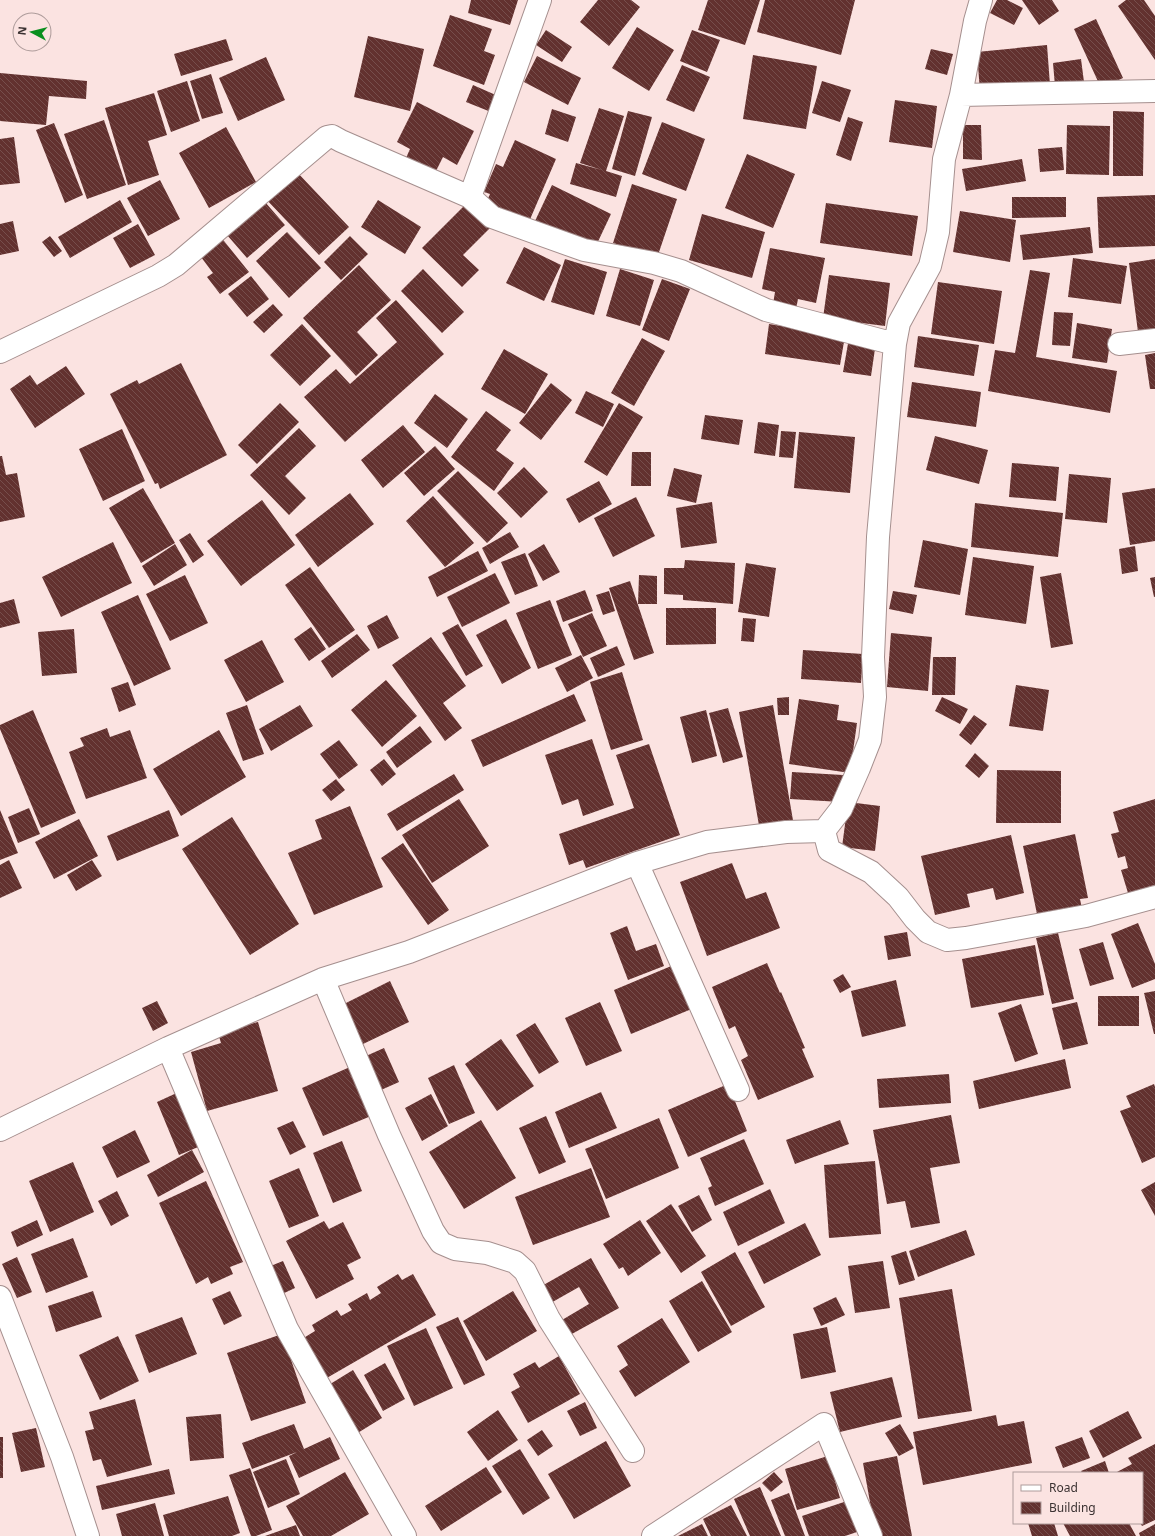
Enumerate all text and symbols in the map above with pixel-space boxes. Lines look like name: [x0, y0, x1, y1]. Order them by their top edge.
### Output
north arrow: [12, 12, 52, 52]
text: N: [14, 25, 30, 36]
legend: [1013, 1472, 1143, 1524]
text: Road: [1049, 1479, 1078, 1496]
text: Building: [1049, 1499, 1096, 1516]

